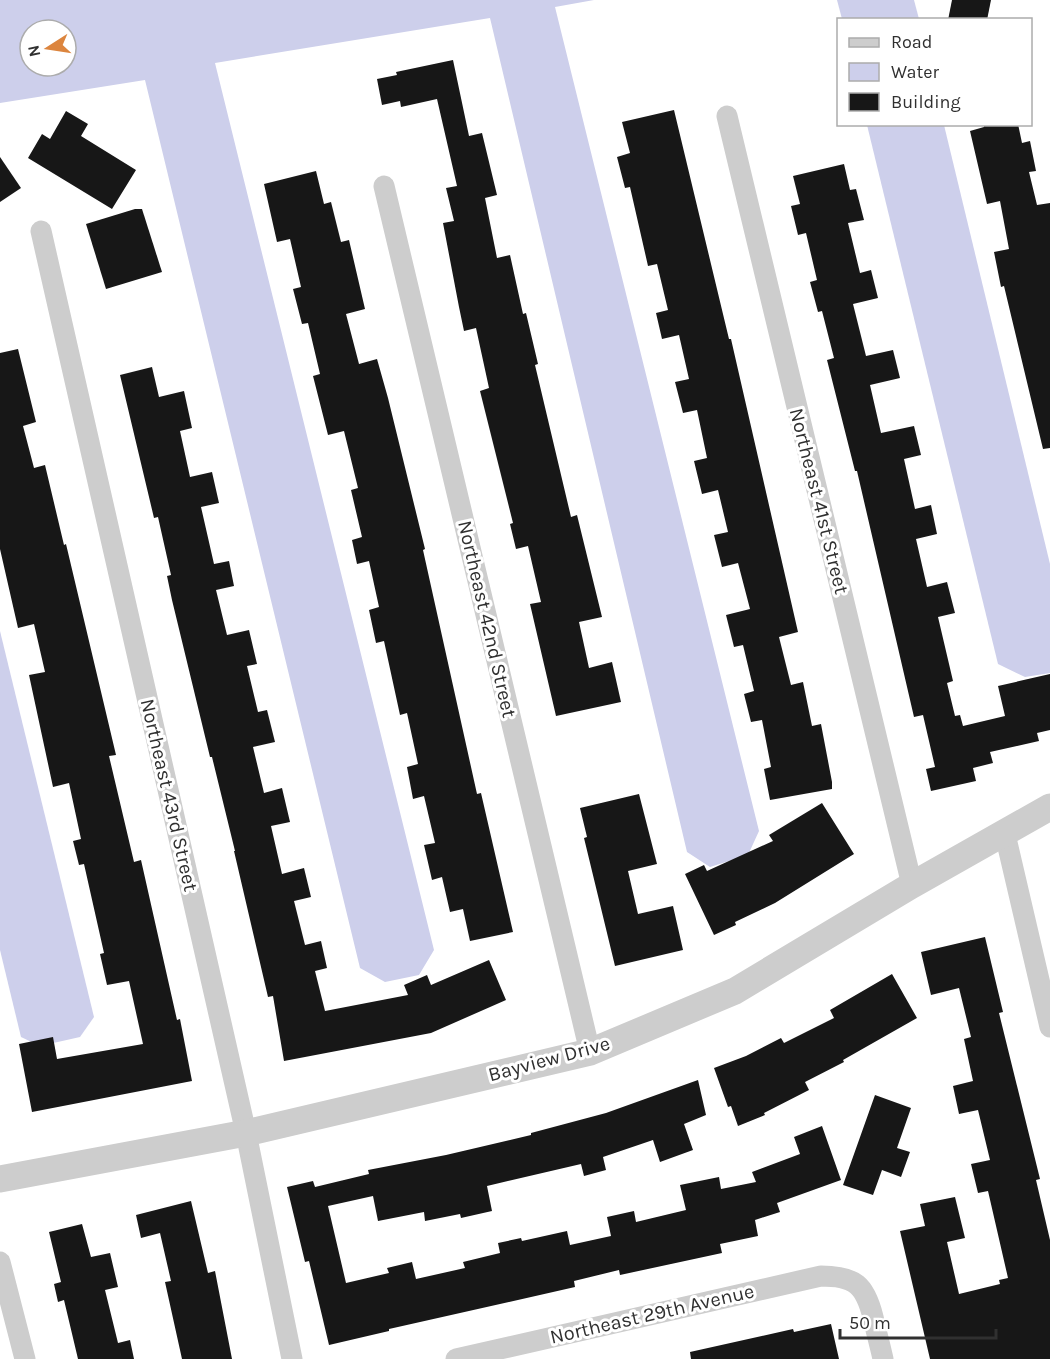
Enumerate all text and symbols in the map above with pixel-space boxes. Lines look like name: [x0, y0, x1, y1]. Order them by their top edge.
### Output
north arrow: [18, 18, 78, 78]
legend: [837, 18, 1032, 126]
text: Road: [891, 31, 932, 53]
text: N: [23, 43, 44, 59]
text: Water: [891, 61, 939, 83]
text: Building: [891, 91, 961, 113]
street label: Northeast 41st Street: [785, 406, 853, 597]
street label: Northeast 42nd Street: [453, 518, 521, 720]
street label: Northeast 43rd Street: [136, 696, 202, 894]
street label: Bayview Drive: [486, 1032, 612, 1086]
street label: Northeast 29th Avenue: [548, 1279, 756, 1349]
scale bar: [840, 1302, 996, 1340]
text: 50 m: [849, 1312, 891, 1334]

